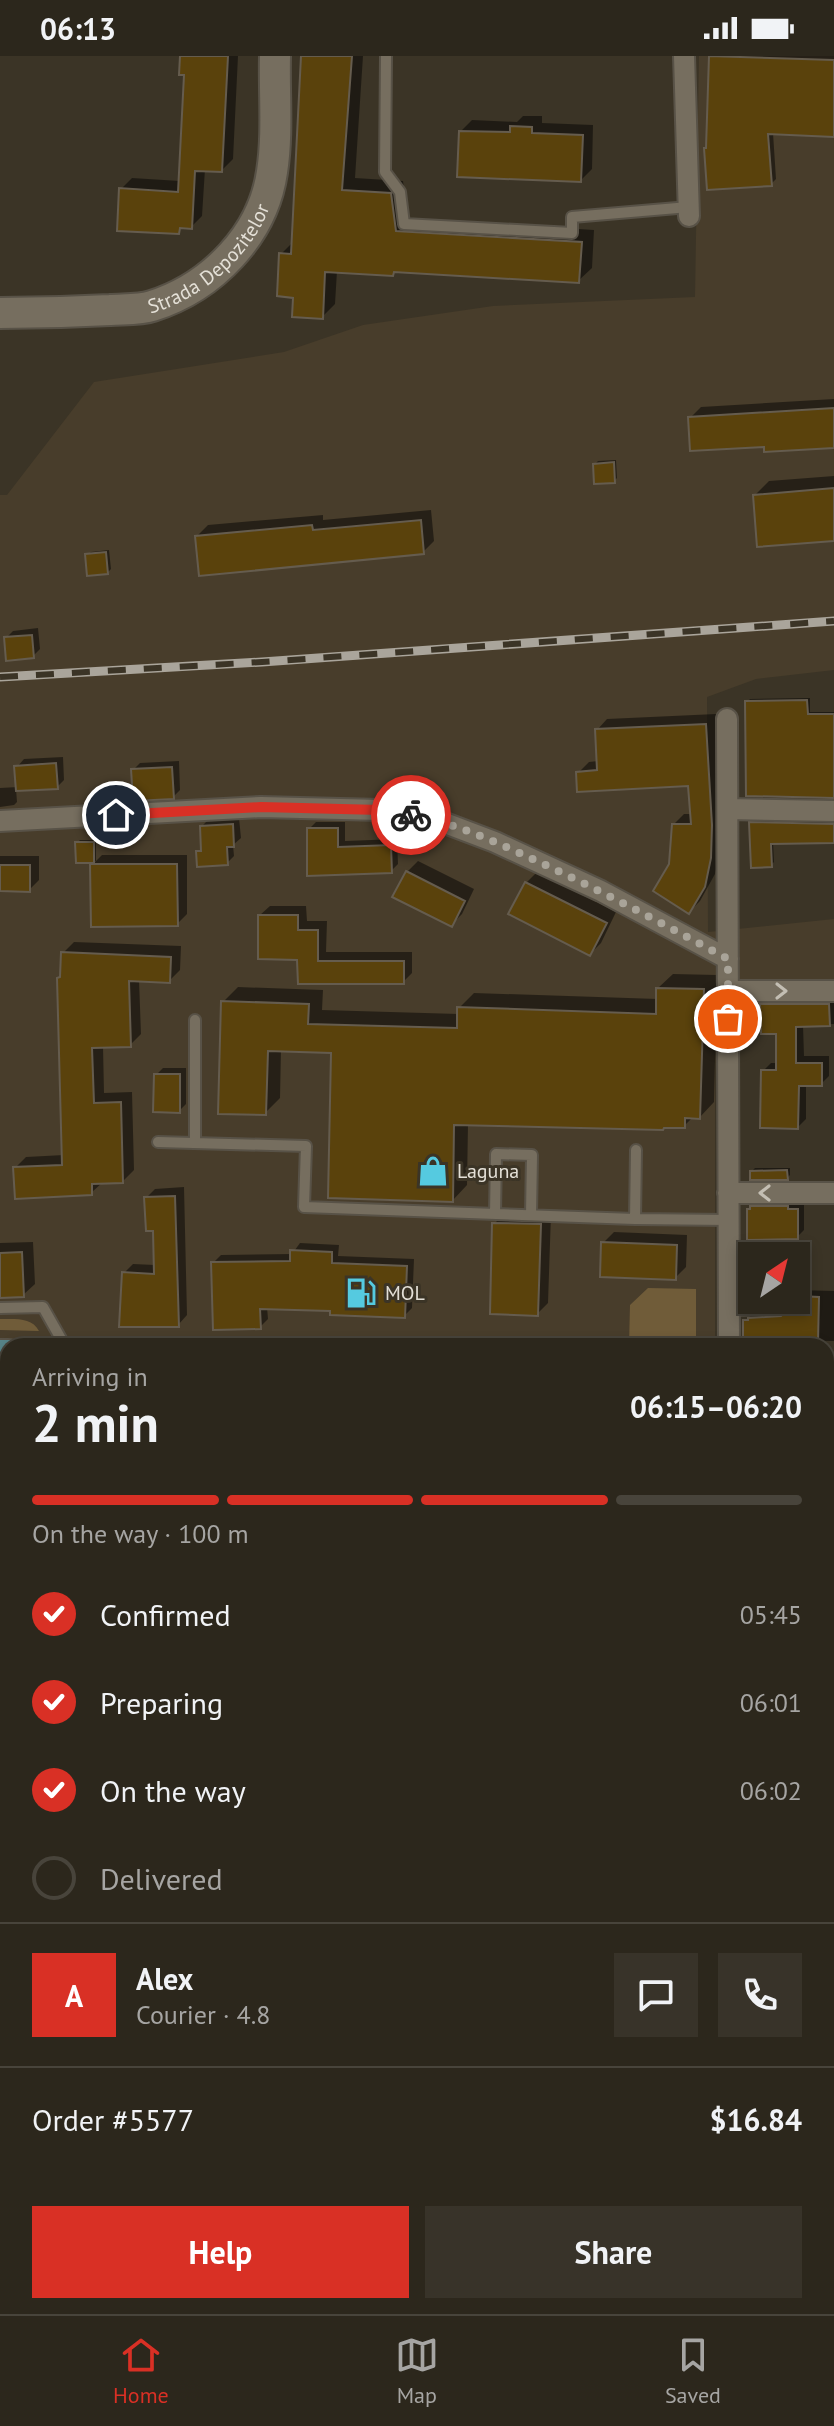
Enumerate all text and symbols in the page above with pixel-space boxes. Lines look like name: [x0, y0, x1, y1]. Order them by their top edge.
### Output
text: 06:13: [40, 9, 116, 48]
street label: Strada Depozitelor: [144, 200, 275, 320]
courier: [371, 775, 451, 855]
pin: [82, 781, 150, 849]
icon: home: [94, 793, 138, 837]
icon: bike: [389, 793, 433, 837]
one-way arrow: [775, 982, 788, 1000]
pin: [694, 985, 762, 1053]
icon: bag: [706, 997, 750, 1041]
shop icon: Laguna: [416, 1154, 450, 1188]
place label: Laguna: [457, 1158, 519, 1184]
one-way arrow: [758, 1184, 771, 1202]
north arrow: [738, 1242, 810, 1314]
map controls: [738, 1242, 810, 1314]
fuel station icon: MOL: [344, 1276, 378, 1310]
place label: MOL: [385, 1280, 425, 1306]
text: Arriving in: [32, 1360, 148, 1393]
text: 06:15–06:20: [630, 1387, 802, 1426]
text: 2 min: [32, 1389, 159, 1456]
text: On the way · 100 m: [32, 1517, 249, 1550]
icon: check: [32, 1592, 76, 1636]
text: Confirmed: [100, 1595, 231, 1634]
text: 05:45: [740, 1598, 802, 1631]
icon: check: [32, 1680, 76, 1724]
text: Preparing: [100, 1683, 223, 1722]
text: 06:01: [740, 1686, 802, 1719]
icon: check: [32, 1768, 76, 1812]
text: On the way: [100, 1771, 246, 1810]
text: 06:02: [740, 1774, 802, 1807]
text: Delivered: [100, 1859, 223, 1898]
button: chat: [614, 1953, 698, 2037]
button: phone: [718, 1953, 802, 2037]
text: Alex: [136, 1959, 193, 1998]
text: A: [65, 1976, 83, 2015]
text: Courier · 4.8: [136, 1998, 270, 2031]
text: Order #5577: [32, 2100, 194, 2139]
text: $16.84: [710, 2100, 802, 2139]
button: Help: [32, 2206, 409, 2298]
button: Share: [425, 2206, 802, 2298]
tab: Home: [113, 2333, 169, 2409]
tab: Map: [395, 2333, 439, 2409]
tab: Saved: [665, 2333, 721, 2409]

